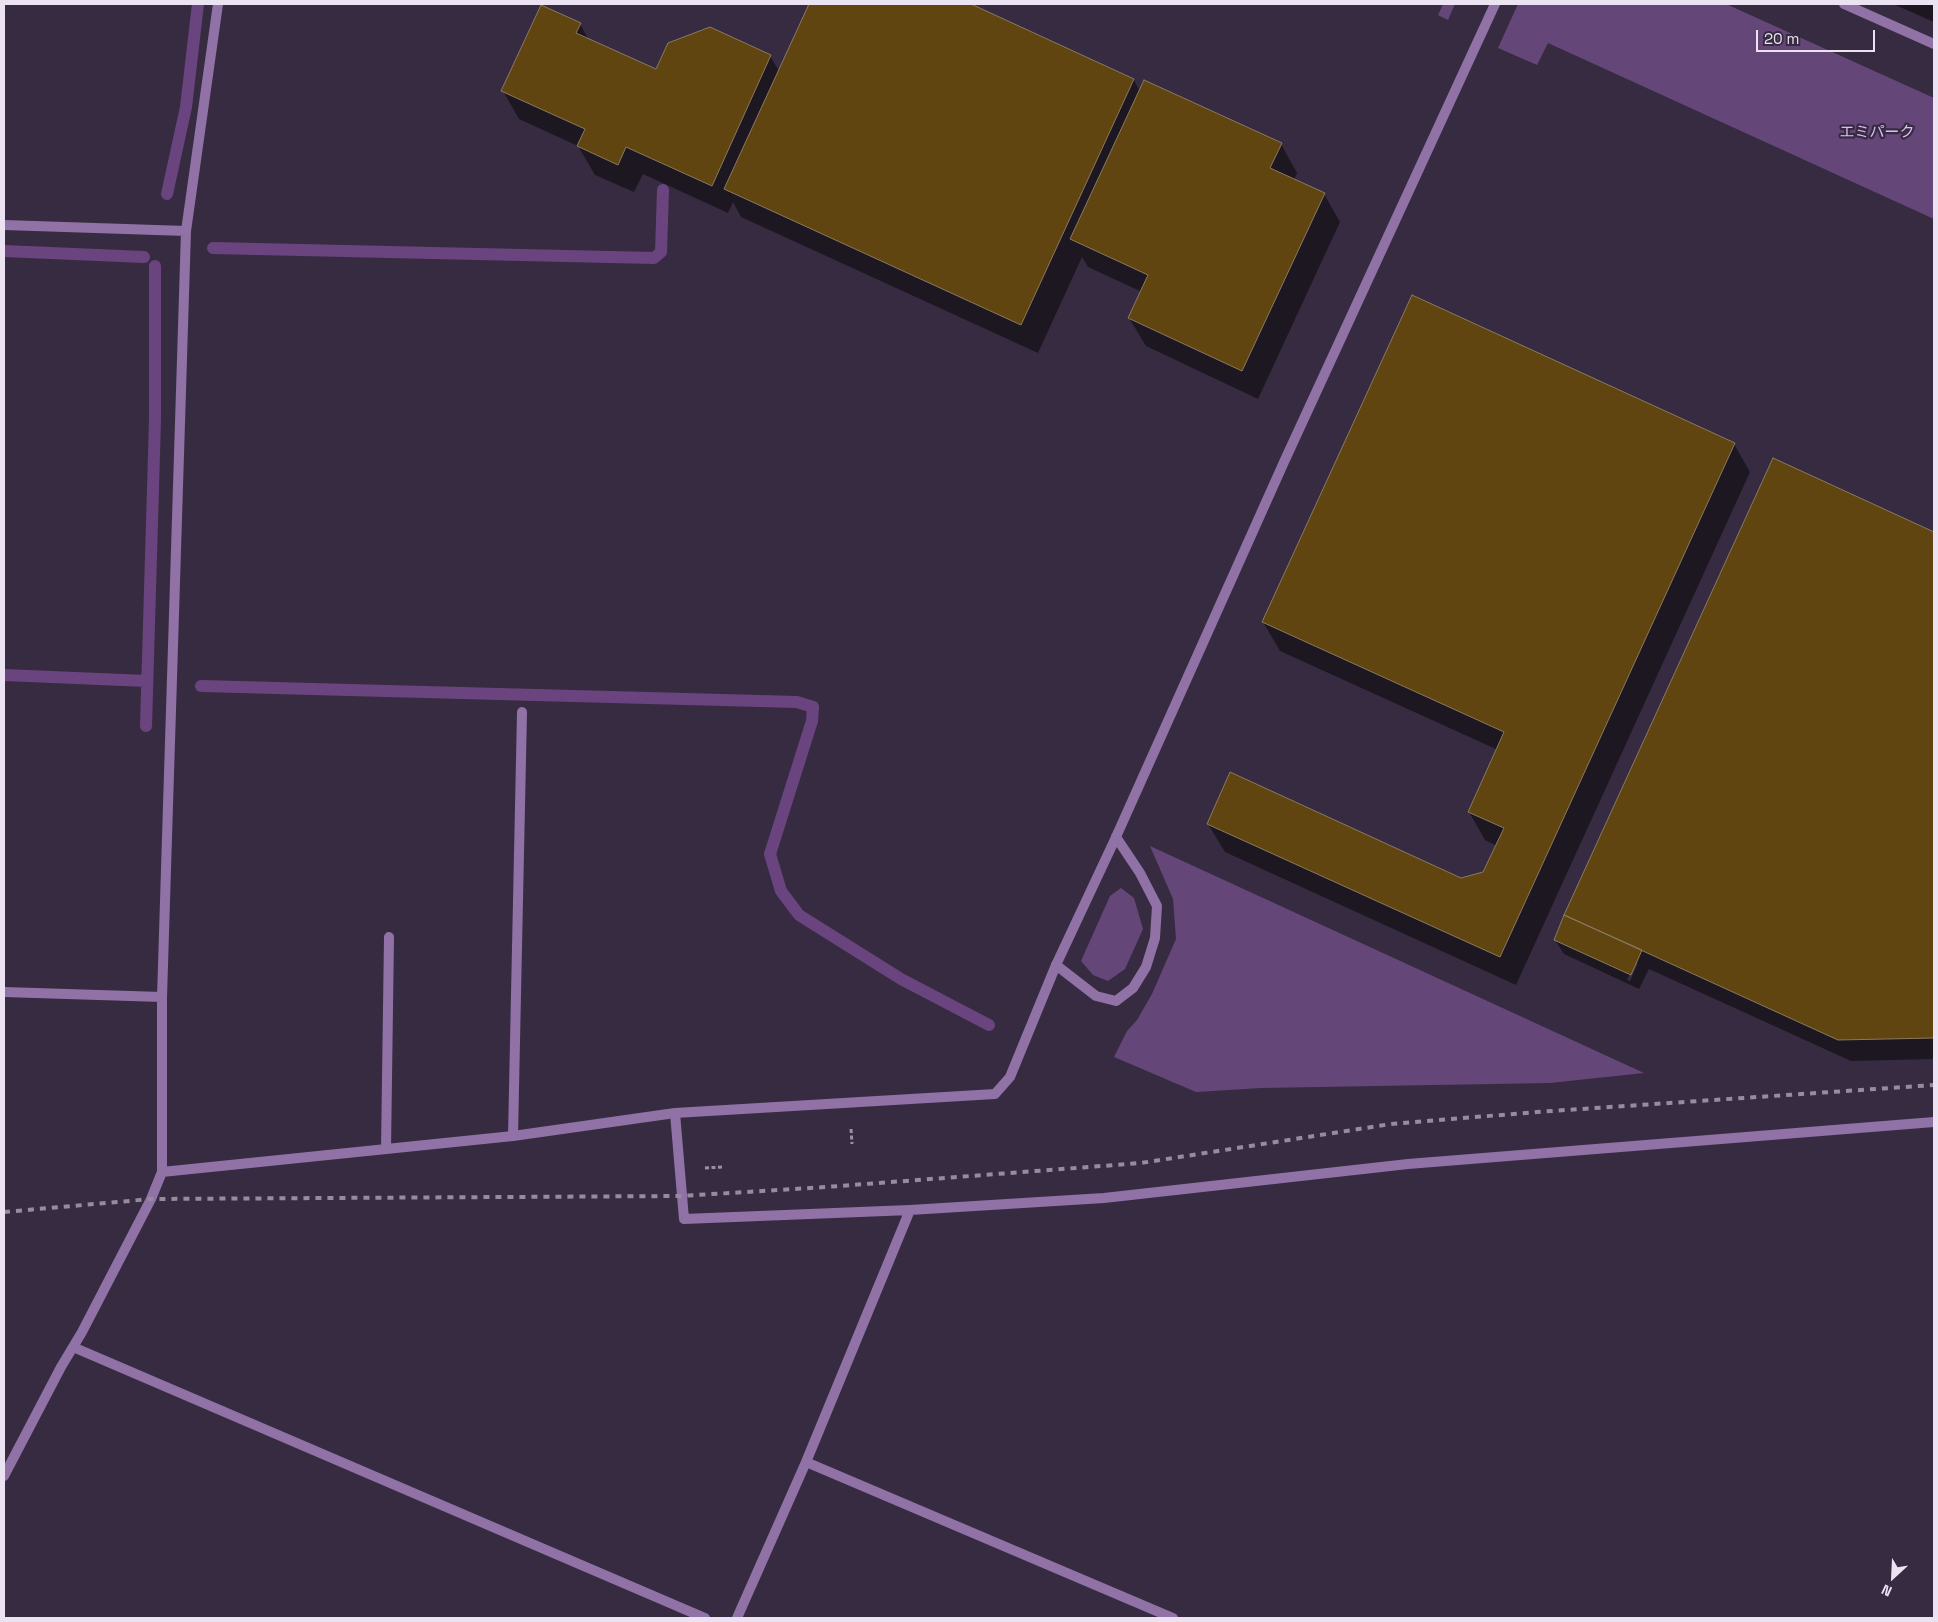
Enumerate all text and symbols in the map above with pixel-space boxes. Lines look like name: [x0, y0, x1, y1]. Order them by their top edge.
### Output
scale bar: [1758, 20, 1877, 52]
text: 20 m: [1764, 29, 1799, 48]
park label: エミパーク: [1840, 124, 1914, 142]
north arrow: [1868, 1552, 1918, 1602]
text: N: [1879, 1580, 1895, 1601]

